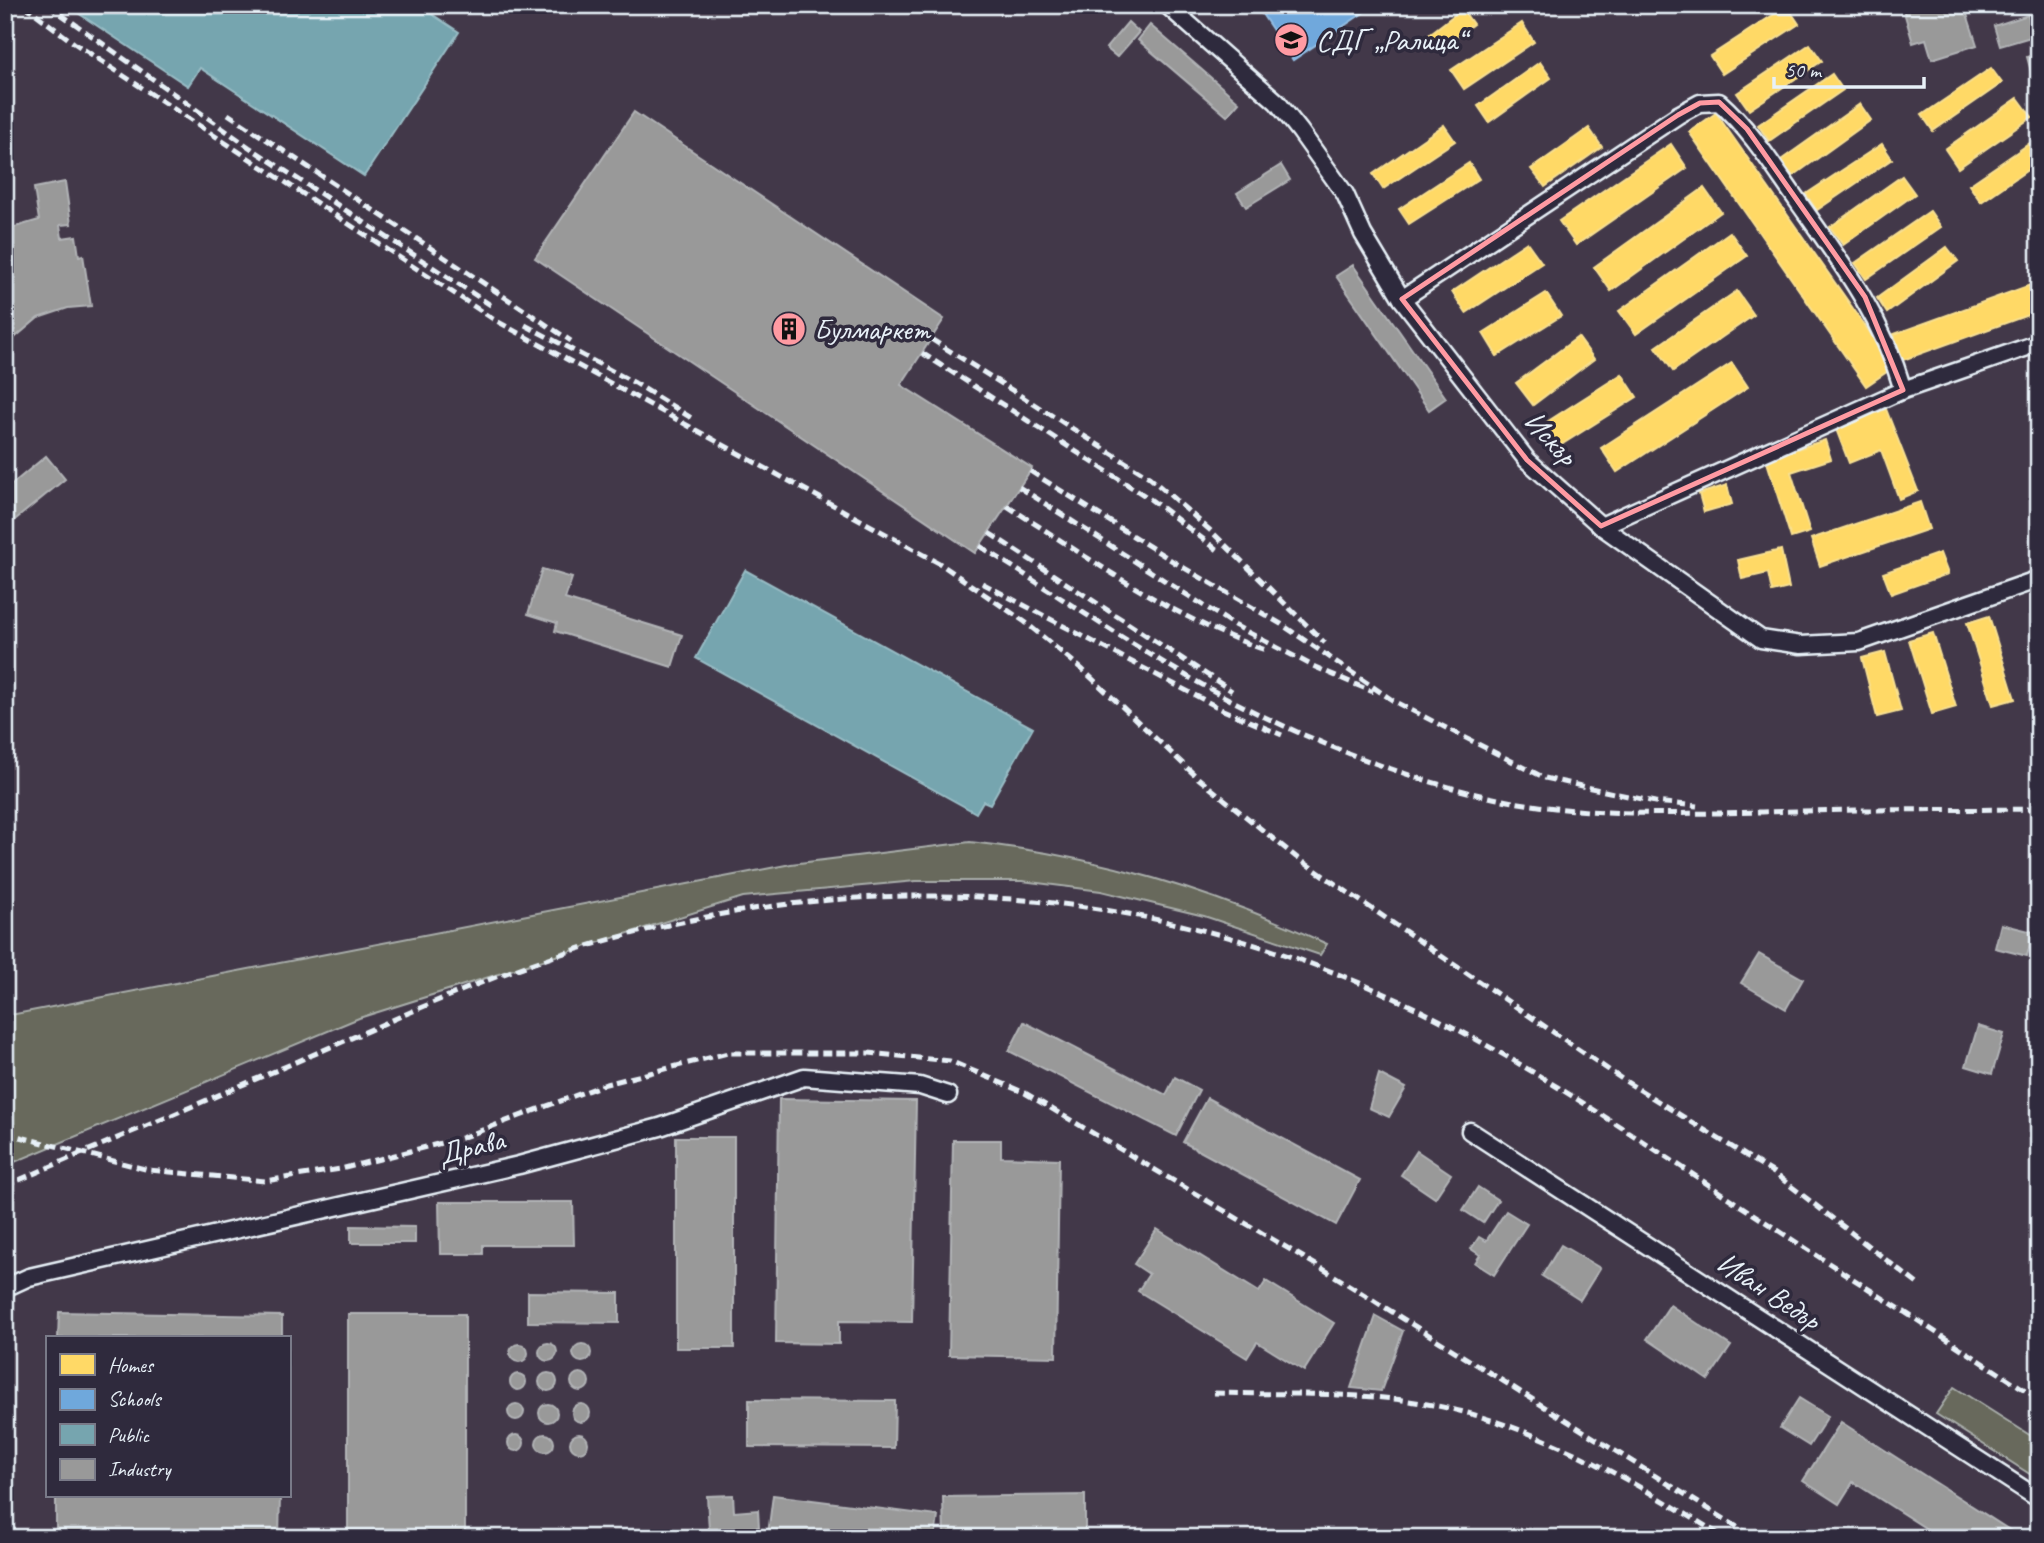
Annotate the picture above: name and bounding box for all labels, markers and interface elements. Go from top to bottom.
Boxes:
school or university icon: СДГ „Ралица“ [1272,21,1310,59]
place label: СДГ „Ралица“ [1316,21,1471,59]
scale bar [1774,46,1925,90]
text: 50 m [1785,57,1823,83]
building icon: Булмаркет [770,310,808,348]
place label: Булмаркет [814,310,931,348]
street label: Искър [1516,402,1587,475]
street label: Драва [434,1120,510,1174]
street label: Иван Ведър [1710,1243,1829,1339]
legend [46,1336,290,1498]
text: Homes [108,1352,155,1378]
text: Schools [108,1386,162,1412]
text: Public [108,1422,150,1448]
text: Industry [108,1456,172,1482]

